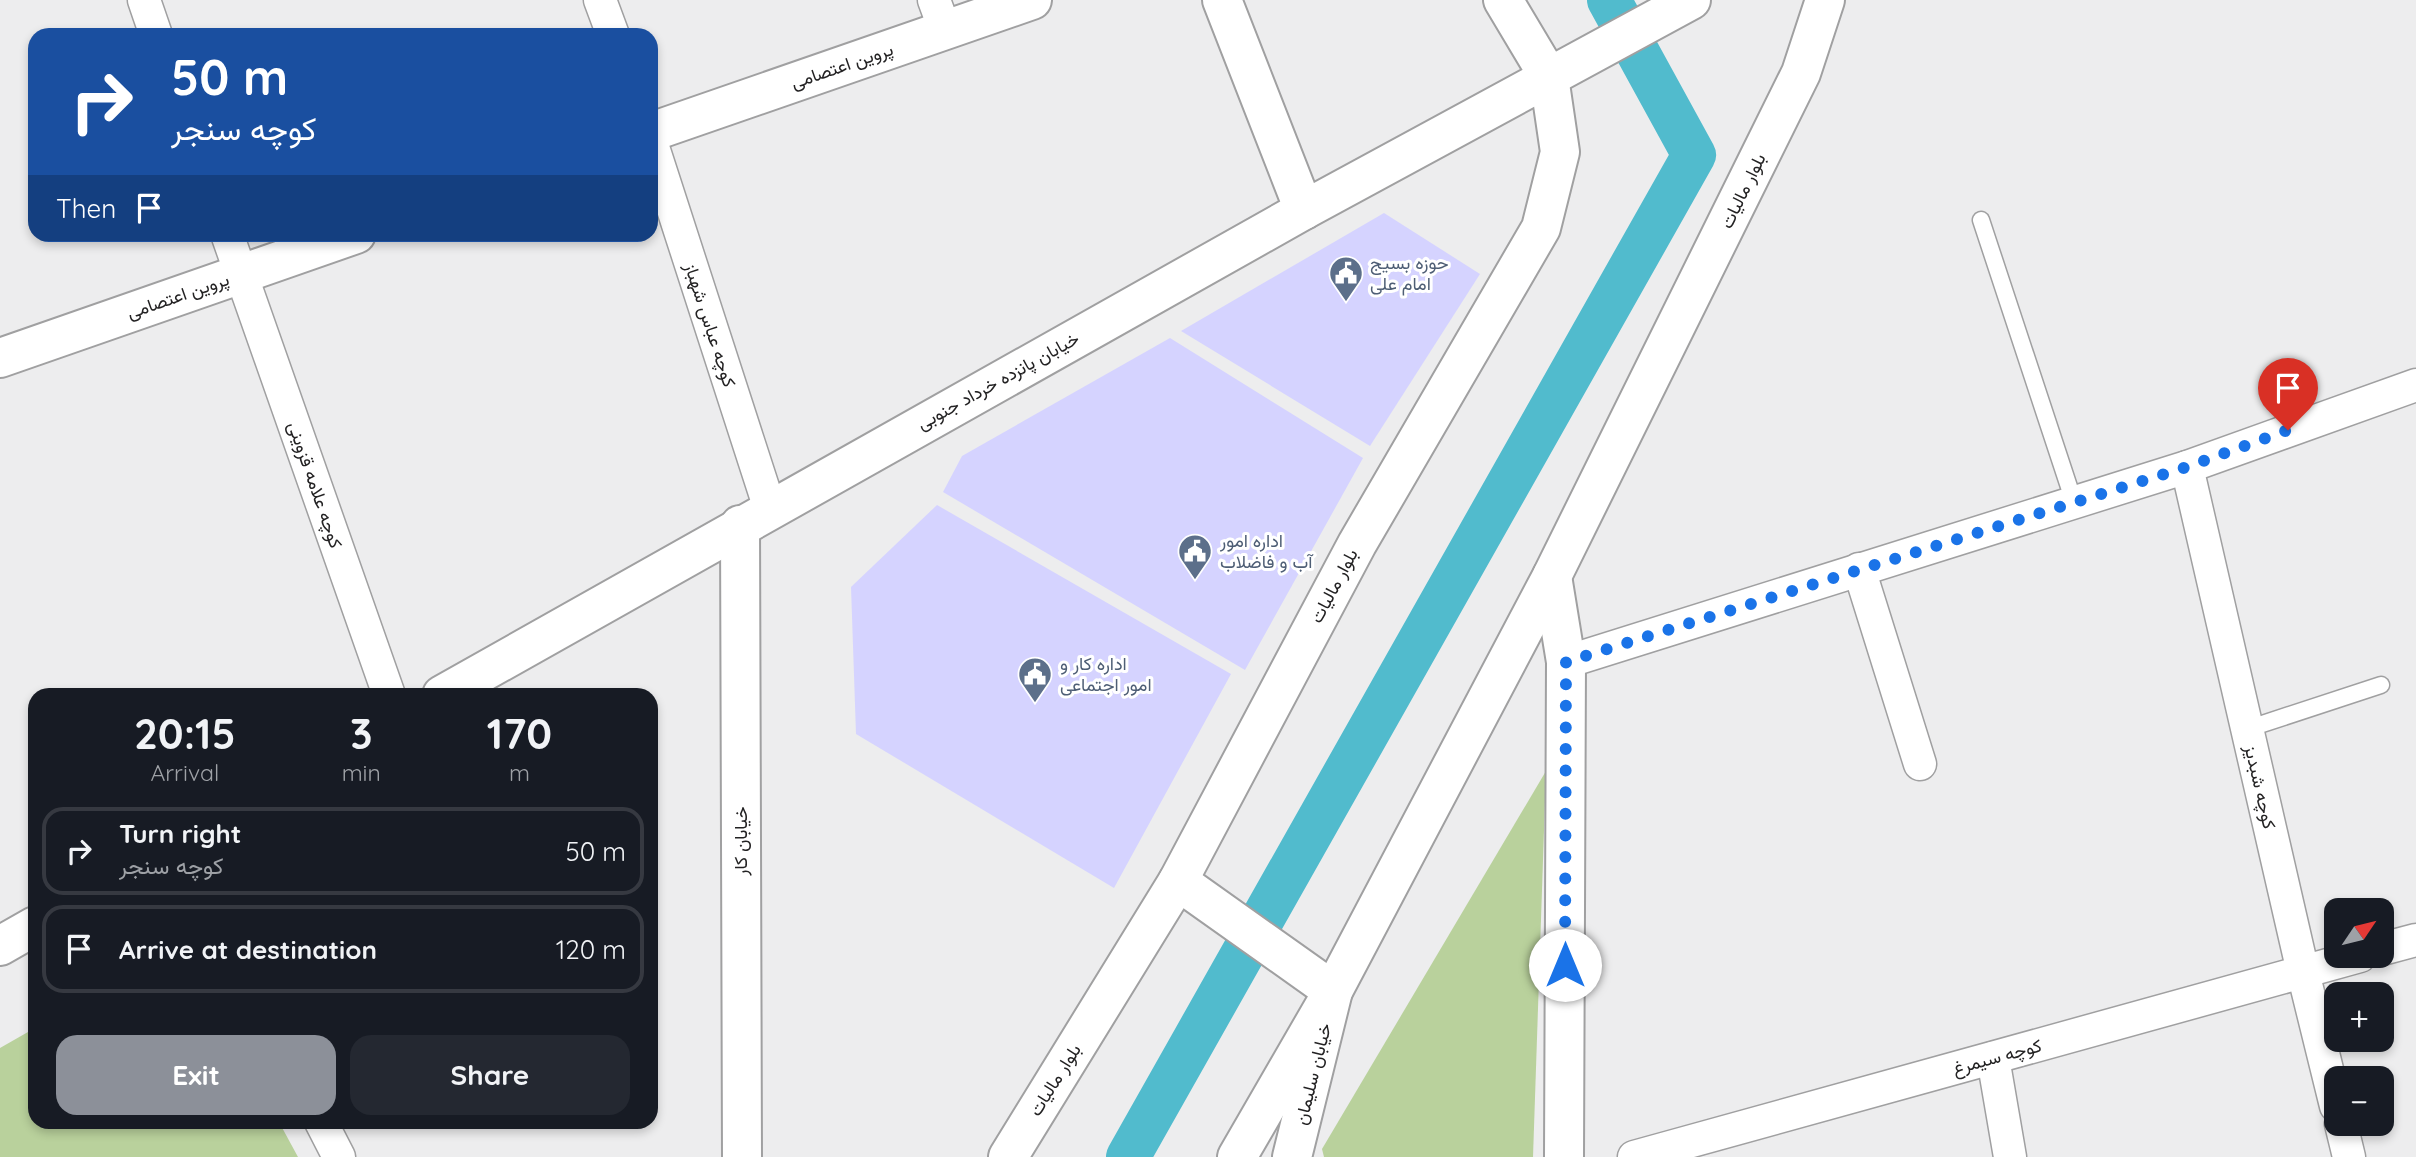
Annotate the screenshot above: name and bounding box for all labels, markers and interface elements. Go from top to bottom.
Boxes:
street label: پروین اعتصامی [788,37,896,95]
text: 50 m [171,46,288,107]
icon: right [56,56,147,147]
text: کوچه سنجر [171,108,316,148]
street label: بلوار مالیات [1715,149,1771,232]
icon: arrive [130,189,168,227]
text: Then [56,192,116,225]
place label: حوزه بسیج امام علی [1370,251,1449,296]
public building icon: حوزه بسیج امام علی [1327,254,1365,303]
street label: کوچه عباس شهباز [678,259,741,390]
street label: پروین اعتصامی [124,267,232,325]
street label: خیابان پانزده خرداد جنوبی [913,326,1083,436]
pin [2258,358,2318,430]
icon: arrive [2269,369,2307,407]
street label: کوچه علامه قزوینی [282,418,348,552]
place label: اداره امور آب و فاضلاب [1219,529,1314,573]
public building icon: اداره امور آب و فاضلاب [1176,532,1214,581]
street label: بلوار مالیات [1304,545,1363,627]
place label: اداره کار و امور اجتماعی [1060,652,1152,696]
public building icon: اداره کار و امور اجتماعی [1016,655,1054,704]
text: 20:15 [134,707,236,760]
text: 3 [350,707,373,760]
text: 170 [487,707,552,760]
street label: کوچه شبدیز [2238,742,2281,831]
text: Arrival [150,758,219,787]
text: min [342,758,381,787]
text: m [509,758,530,787]
street label: خیابان کار [729,806,752,877]
text: Turn right [119,817,241,850]
icon: right [60,832,98,870]
text: 50 m [566,835,626,868]
text: کوچه سنجر [119,851,224,880]
north arrow [2324,898,2394,968]
map controls [2324,898,2394,1136]
position arrow [1528,928,1602,1002]
icon: arrive [60,930,98,968]
text: Arrive at destination [119,933,377,966]
text: 120 m [556,933,626,966]
button: + [2324,982,2394,1052]
street label: خیابان سلیمان [1289,1021,1336,1127]
street label: کوچه سیمرغ [1950,1034,2044,1080]
button: Exit [56,1035,336,1115]
button: Share [350,1035,630,1115]
street label: بلوار مالیات [1023,1039,1086,1120]
button: − [2324,1066,2394,1136]

